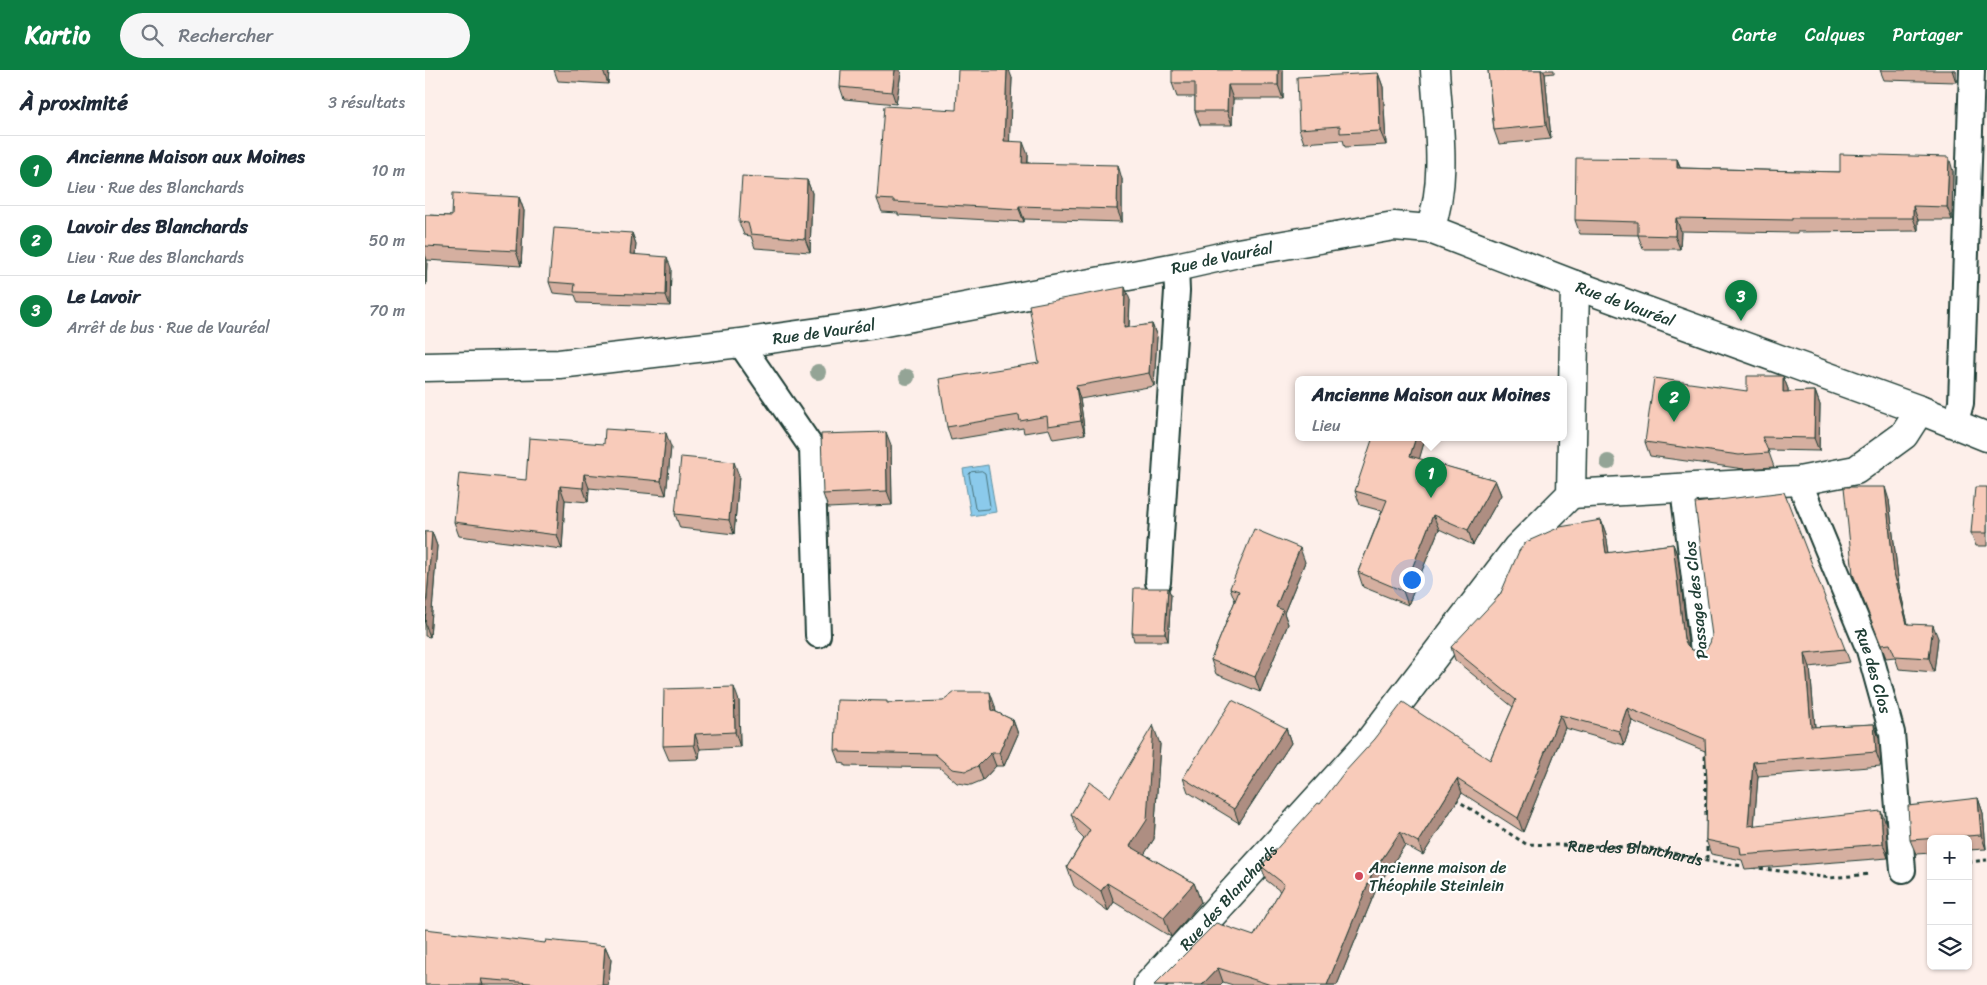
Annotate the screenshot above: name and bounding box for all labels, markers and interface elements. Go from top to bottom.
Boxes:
search box [120,13,470,58]
text: Kartio [25,14,90,56]
text: Rechercher [178,19,273,52]
text: Carte [1732,19,1777,51]
text: Calques [1805,19,1865,51]
text: Partager [1893,19,1962,51]
icon: search [138,21,166,49]
text: À proximité [20,84,128,122]
text: 3 résultats [328,88,405,117]
text: Ancienne Maison aux Moines [67,140,305,173]
text: 1 [33,156,39,185]
text: 10 m [372,156,405,185]
text: Lieu · Rue des Blanchards [67,173,244,202]
text: Lavoir des Blanchards [67,210,248,243]
text: 2 [31,226,41,255]
text: 50 m [369,226,405,255]
street label: Rue de Vauréal [1168,233,1276,282]
text: Lieu · Rue des Blanchards [67,243,244,272]
street label: Rue de Vauréal [1572,272,1679,335]
text: Le Lavoir [67,280,140,313]
pin: 3 [1725,280,1757,321]
text: 3 [32,296,40,325]
text: 70 m [369,296,405,325]
street label: Rue de Vauréal [771,310,878,353]
text: Arrêt de bus · Rue de Vauréal [67,313,270,342]
popup [1295,376,1567,441]
text: Ancienne Maison aux Moines [1312,378,1550,411]
pin: 2 [1658,381,1690,422]
text: Lieu [1312,411,1341,440]
pin: 1 [1415,457,1447,498]
street label: Passage des Clos [1675,539,1717,661]
your location [1399,567,1425,593]
street label: Rue des Clos [1847,623,1901,717]
street label: Rue des Blanchards [1568,831,1706,874]
map controls [1927,835,1972,970]
button: + [1927,835,1972,880]
street label: Rue des Blanchards [1172,837,1285,957]
place label: Ancienne maison de Théophile Steinlein [1368,853,1507,900]
marker: Ancienne maison de Théophile Steinlein [1353,870,1365,882]
button: − [1927,880,1972,925]
button: layers [1927,925,1972,970]

